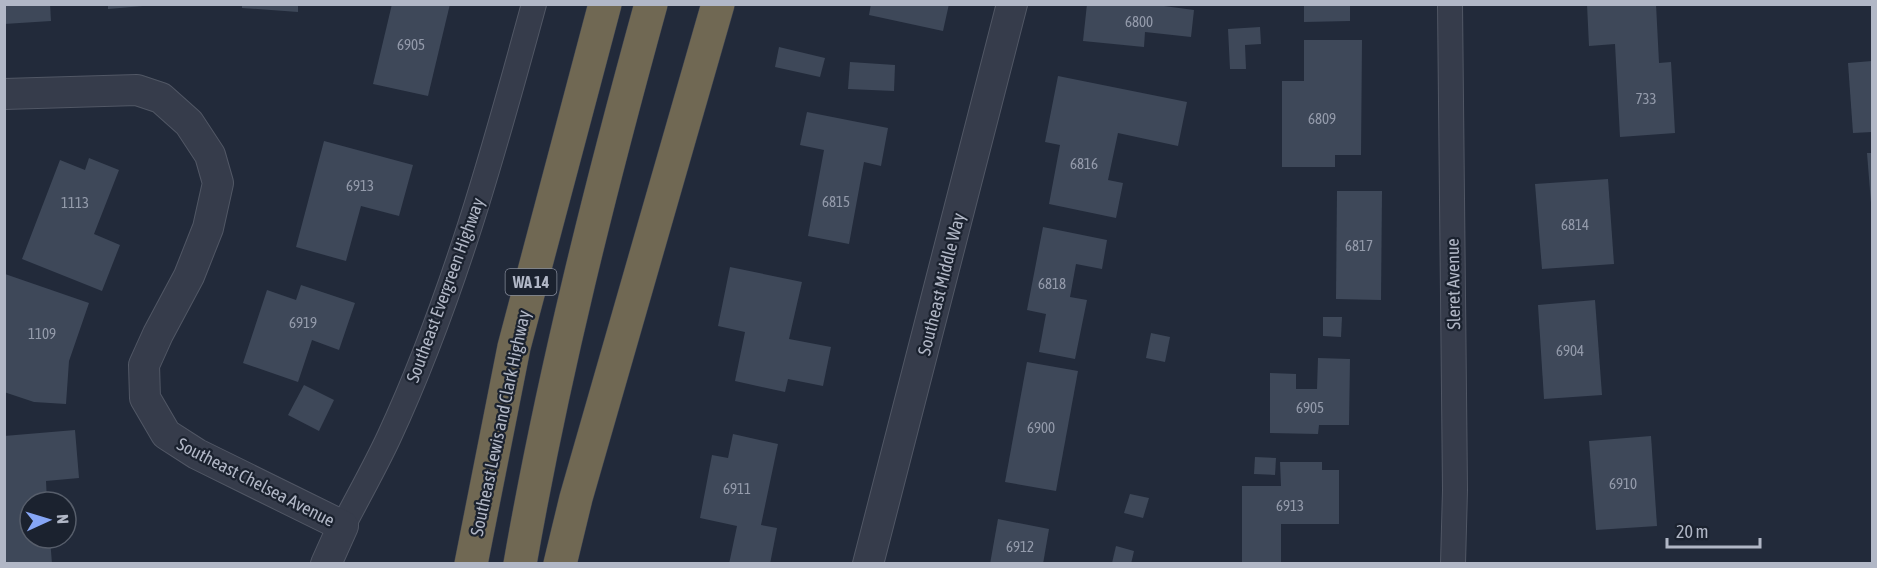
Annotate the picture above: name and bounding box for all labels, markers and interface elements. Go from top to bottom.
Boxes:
house number: 6800 [1125,13,1153,30]
house number: 6905 [397,36,425,53]
house number: 733 [1635,90,1657,107]
house number: 6809 [1308,110,1336,127]
house number: 6816 [1070,155,1098,172]
house number: 6913 [346,177,374,194]
house number: 6815 [822,193,850,210]
house number: 1113 [61,194,89,211]
street label: Southeast Evergreen Highway [402,195,488,385]
street label: Southeast Middle Way [913,211,969,357]
house number: 6814 [1561,216,1589,233]
house number: 6817 [1345,237,1373,254]
street label: Sleret Avenue [1442,238,1464,330]
road number: WA 14 [506,269,556,295]
house number: 6818 [1038,275,1066,292]
street label: Southeast Lewis and Clark Highway [466,308,534,538]
house number: 6919 [289,314,317,331]
house number: 1109 [28,325,56,342]
house number: 6904 [1556,342,1584,359]
house number: 6905 [1296,399,1324,416]
house number: 6900 [1027,419,1055,436]
street label: Southeast Chelsea Avenue [174,433,338,531]
house number: 6910 [1609,475,1637,492]
house number: 6911 [723,480,751,497]
north arrow [18,490,78,550]
house number: 6913 [1276,497,1304,514]
scale bar [1667,511,1760,549]
text: N [54,514,72,524]
text: 20 m [1676,521,1708,542]
house number: 6912 [1006,538,1034,555]

